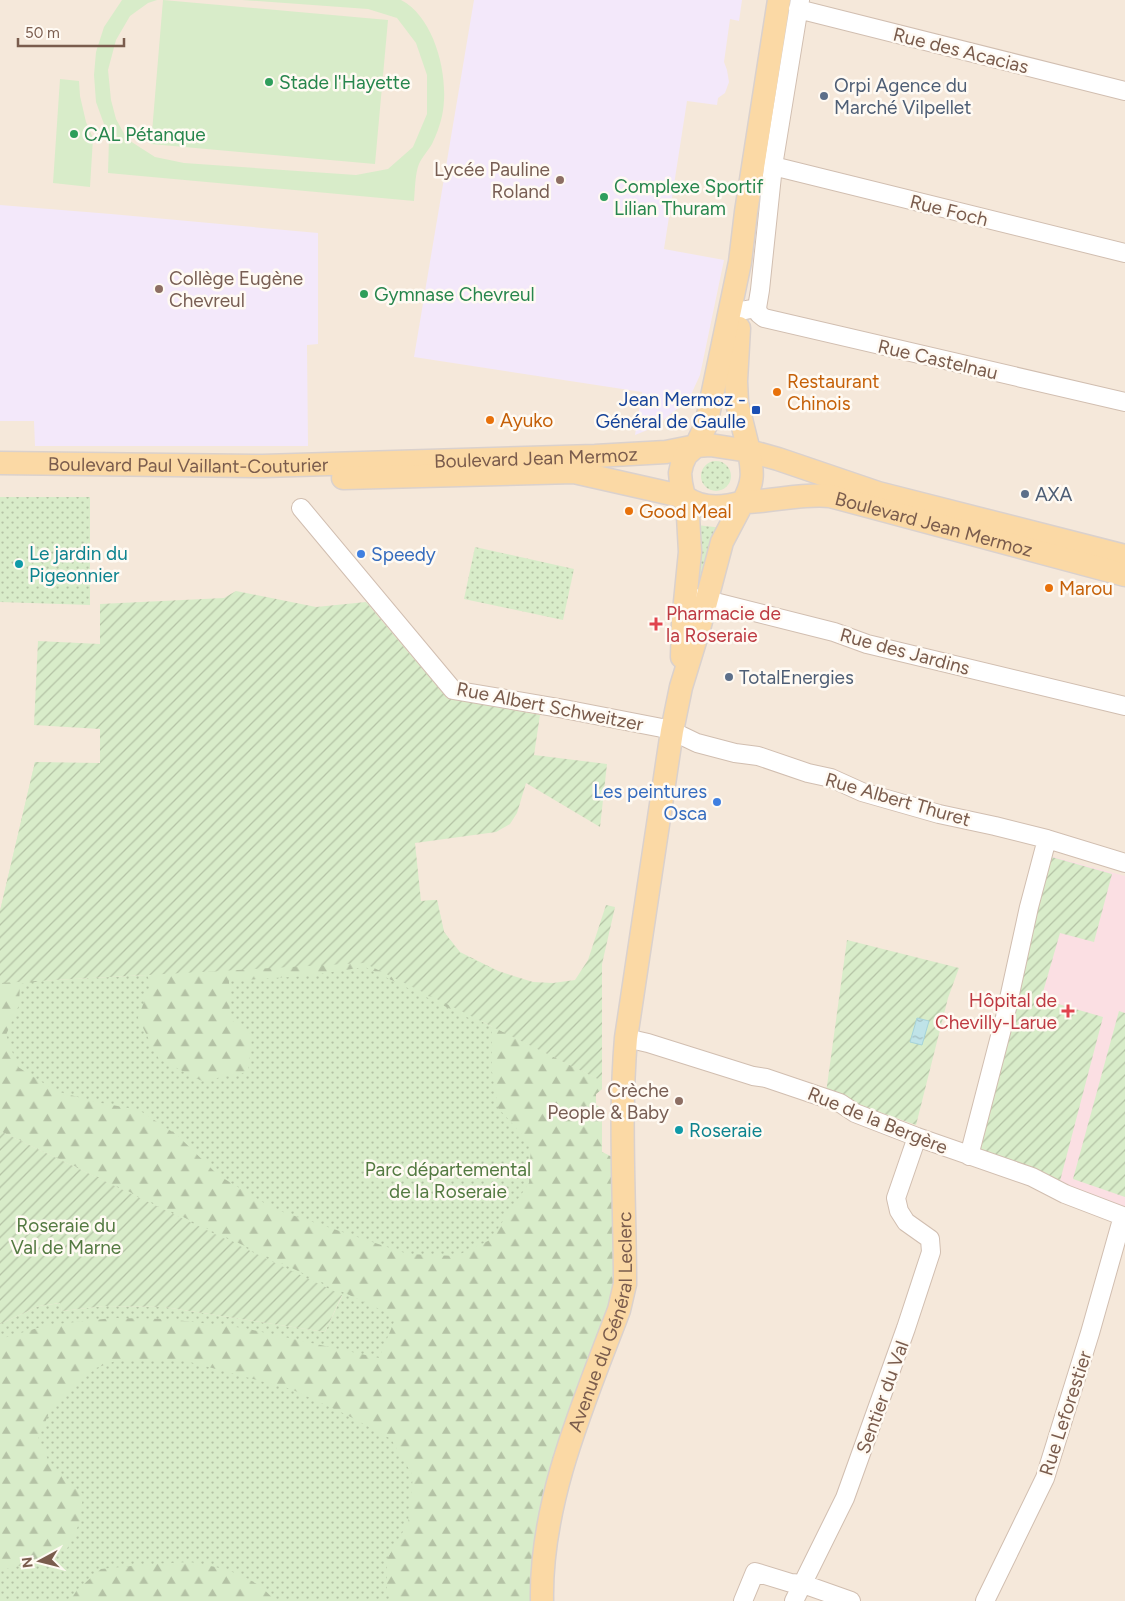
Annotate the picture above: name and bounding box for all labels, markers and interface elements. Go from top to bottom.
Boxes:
scale bar [18,15,124,47]
street label: Rue des Acacias [891,23,1031,78]
text: 50 m [25,24,60,42]
place label: Stade l'Hayette [279,71,410,94]
place label: Orpi Agence du Marché Vilpellet [834,74,971,119]
marker: Stade l'Hayette [263,76,275,88]
marker: Orpi Agence du Marché Vilpellet [818,90,830,102]
place label: CAL Pétanque [84,123,206,146]
marker: CAL Pétanque [68,128,80,140]
place label: Lycée Pauline Roland [434,158,550,203]
marker: Lycée Pauline Roland [554,174,566,186]
place label: Complexe Sportif Lilian Thuram [614,175,764,220]
street label: Rue Foch [907,190,990,231]
marker: Complexe Sportif Lilian Thuram [598,191,610,203]
place label: Collège Eugène Chevreul [169,267,303,312]
marker: Collège Eugène Chevreul [153,283,165,295]
place label: Gymnase Chevreul [374,283,535,306]
marker: Gymnase Chevreul [358,288,370,300]
street label: Rue Castelnau [876,335,1000,384]
place label: Restaurant Chinois [787,370,879,415]
marker: Restaurant Chinois [771,386,783,398]
place label: Jean Mermoz - Général de Gaulle [596,388,746,433]
marker: Jean Mermoz - Général de Gaulle [750,404,762,416]
place label: Ayuko [500,409,553,432]
marker: Ayuko [484,414,496,426]
street label: Boulevard Jean Mermoz [434,443,638,473]
street label: Boulevard Paul Vaillant-Couturier [48,453,329,478]
place label: AXA [1035,483,1073,506]
street label: Boulevard Jean Mermoz [832,487,1035,562]
marker: AXA [1019,488,1031,500]
place label: Good Meal [639,500,732,523]
marker: Good Meal [623,505,635,517]
place label: Le jardin du Pigeonnier [29,542,128,587]
place label: Speedy [371,543,436,566]
marker: Speedy [355,548,367,560]
marker: Le jardin du Pigeonnier [13,558,25,570]
place label: Marou [1059,577,1113,600]
marker: Marou [1043,582,1055,594]
place label: Pharmacie de la Roseraie [666,602,781,647]
marker: Pharmacie de la Roseraie [650,618,662,630]
street label: Rue des Jardins [837,623,972,680]
place label: TotalEnergies [739,666,854,689]
marker: TotalEnergies [723,671,735,683]
street label: Rue Albert Schweitzer [455,677,646,736]
street label: Rue Albert Thuret [823,768,973,831]
place label: Les peintures Osca [593,780,707,825]
marker: Les peintures Osca [711,796,723,808]
place label: Hôpital de Chevilly-Larue [935,989,1057,1034]
marker: Hôpital de Chevilly-Larue [1061,1004,1075,1018]
place label: Crèche People & Baby [547,1079,669,1124]
street label: Rue de la Bergère [804,1082,951,1159]
marker: Crèche People & Baby [673,1095,685,1107]
place label: Roseraie [689,1119,762,1142]
marker: Roseraie [673,1124,685,1136]
park label: Parc départemental de la Roseraie [365,1158,531,1203]
street label: Avenue du Général Leclerc [563,1211,637,1435]
park label: Roseraie du Val de Marne [11,1214,121,1259]
street label: Sentier du Val [851,1338,914,1457]
street label: Rue Leforestier [1034,1347,1097,1478]
north arrow [15,1536,65,1586]
text: N [18,1556,37,1569]

